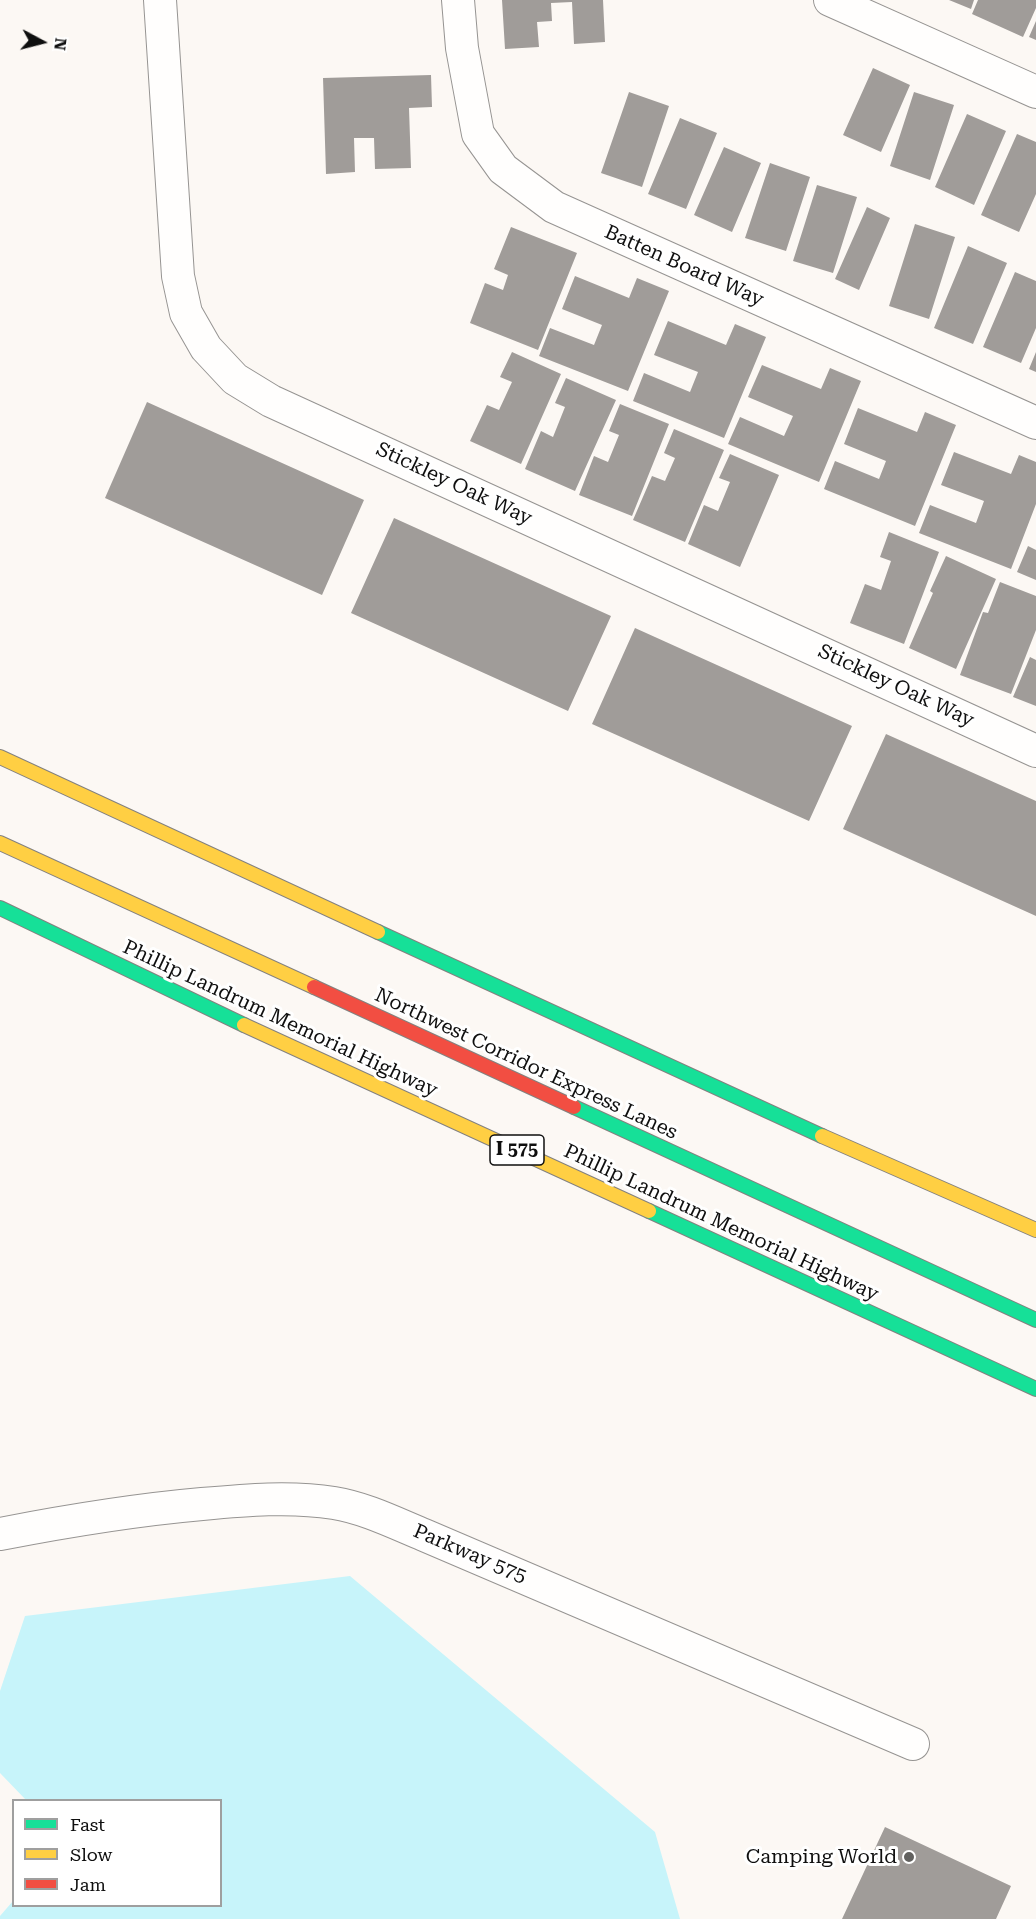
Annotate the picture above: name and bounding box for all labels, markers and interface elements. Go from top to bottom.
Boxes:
north arrow [12,12,72,72]
text: N [50,37,71,52]
street label: Batten Board Way [601,220,767,312]
street label: Stickley Oak Way [372,437,536,531]
street label: Stickley Oak Way [814,639,978,733]
street label: Phillip Landrum Memorial Highway [119,935,441,1103]
street label: Northwest Corridor Express Lanes [371,983,681,1145]
road number: I 575 [490,1135,544,1165]
street label: Phillip Landrum Memorial Highway [560,1139,882,1307]
street label: Parkway 575 [410,1519,530,1589]
legend [12,1799,222,1907]
text: Fast [70,1814,105,1835]
text: Slow [70,1844,112,1865]
place label: Camping World [746,1845,897,1869]
marker: Camping World [902,1850,916,1864]
text: Jam [70,1874,106,1895]

